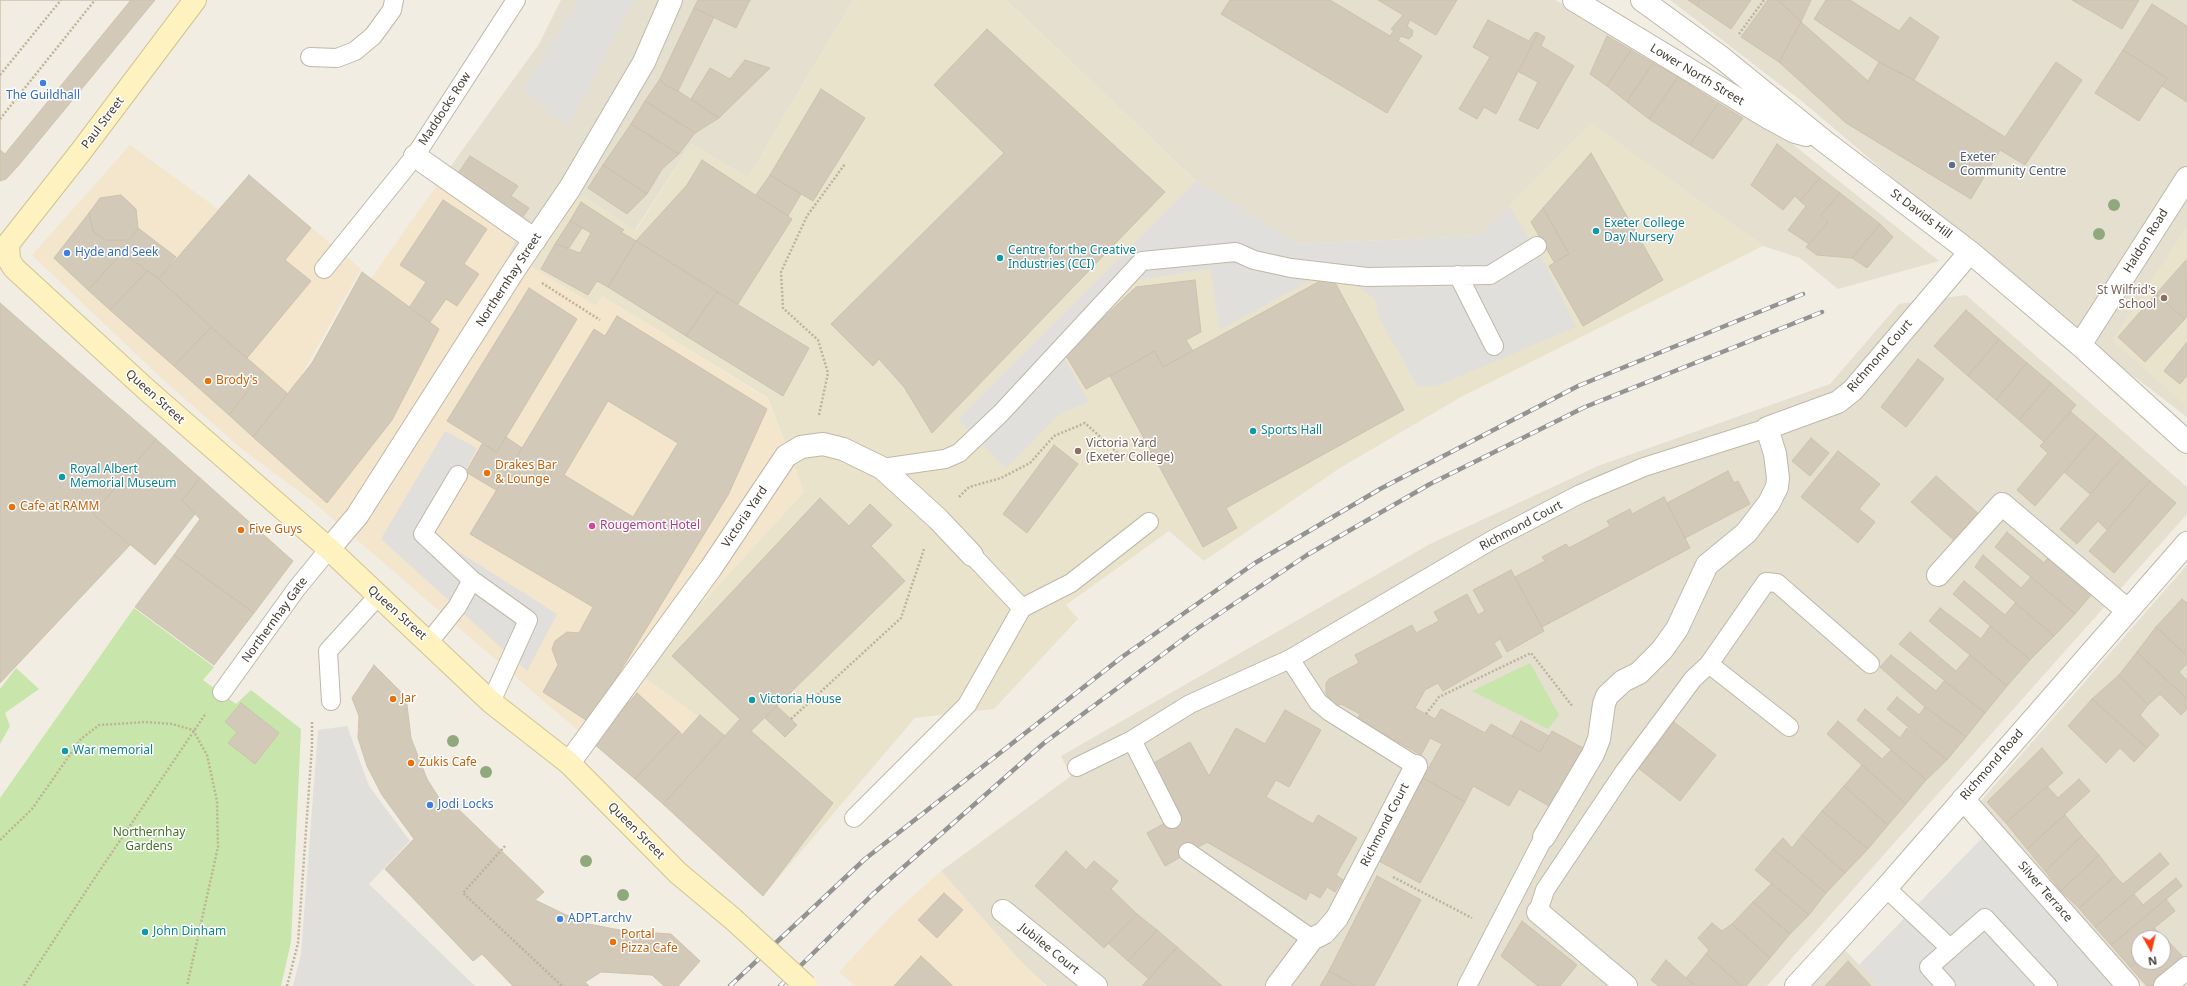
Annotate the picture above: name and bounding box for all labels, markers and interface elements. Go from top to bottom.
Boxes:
street label: Lower North Street [1647,41,1747,109]
street label: Maddocks Row [416,70,474,148]
marker: The Guildhall [38,78,48,88]
place label: The Guildhall [6,89,80,103]
street label: Paul Street [79,94,127,152]
place label: Exeter Community Centre [1960,151,2066,179]
marker: Exeter Community Centre [1947,160,1957,170]
street label: St Davids Hill [1887,186,1955,242]
street label: Haldon Road [2121,206,2171,276]
place label: Exeter College Day Nursery [1604,217,1685,245]
marker: Exeter College Day Nursery [1591,226,1601,236]
street label: Northernhay Street [473,230,545,330]
place label: Centre for the Creative Industries (CCI) [1008,244,1136,272]
place label: Hyde and Seek [75,246,158,260]
marker: Hyde and Seek [62,248,72,258]
marker: Centre for the Creative Industries (CCI) [995,253,1005,263]
place label: St Wilfrid's School [2097,284,2156,312]
marker: St Wilfrid's School [2159,293,2169,303]
street label: Richmond Court [1844,317,1916,395]
street label: Queen Street [123,367,187,427]
place label: Brody's [216,374,258,388]
marker: Brody's [203,376,213,386]
place label: Sports Hall [1261,424,1322,438]
marker: Sports Hall [1248,426,1258,436]
place label: Victoria Yard (Exeter College) [1086,437,1174,465]
marker: Victoria Yard (Exeter College) [1073,446,1083,456]
place label: Drakes Bar & Lounge [495,459,557,487]
place label: Royal Albert Memorial Museum [70,463,177,491]
marker: Drakes Bar & Lounge [482,468,492,478]
marker: Royal Albert Memorial Museum [57,472,67,482]
street label: Victoria Yard [719,484,771,550]
street label: Richmond Court [1477,498,1565,554]
place label: Cafe at RAMM [20,500,99,514]
marker: Cafe at RAMM [7,502,17,512]
place label: Rougemont Hotel [600,519,700,533]
marker: Rougemont Hotel [587,521,597,531]
place label: Five Guys [249,523,302,537]
marker: Five Guys [236,525,246,535]
street label: Northernhay Gate [239,574,311,666]
street label: Queen Street [365,583,429,643]
place label: Jar [401,692,416,706]
place label: Victoria House [760,693,842,707]
marker: Jar [388,694,398,704]
marker: Victoria House [747,695,757,705]
street label: Richmond Road [1957,727,2027,803]
place label: War memorial [73,744,153,758]
marker: War memorial [60,746,70,756]
place label: Zukis Cafe [419,756,477,770]
marker: Zukis Cafe [406,758,416,768]
street label: Richmond Court [1358,781,1412,869]
place label: Jodi Locks [438,798,494,812]
marker: Jodi Locks [425,800,435,810]
street label: Queen Street [605,800,667,862]
park label: Northernhay Gardens [113,826,185,854]
street label: Silver Terrace [2015,859,2075,925]
place label: ADPT.archv [568,912,632,926]
marker: ADPT.archv [555,914,565,924]
street label: Jubilee Court [1016,921,1082,977]
place label: John Dinham [153,925,226,939]
marker: John Dinham [140,927,150,937]
place label: Portal Pizza Cafe [621,928,678,956]
north arrow [2131,930,2171,970]
marker: Portal Pizza Cafe [608,937,618,947]
text: N [2147,953,2158,969]

